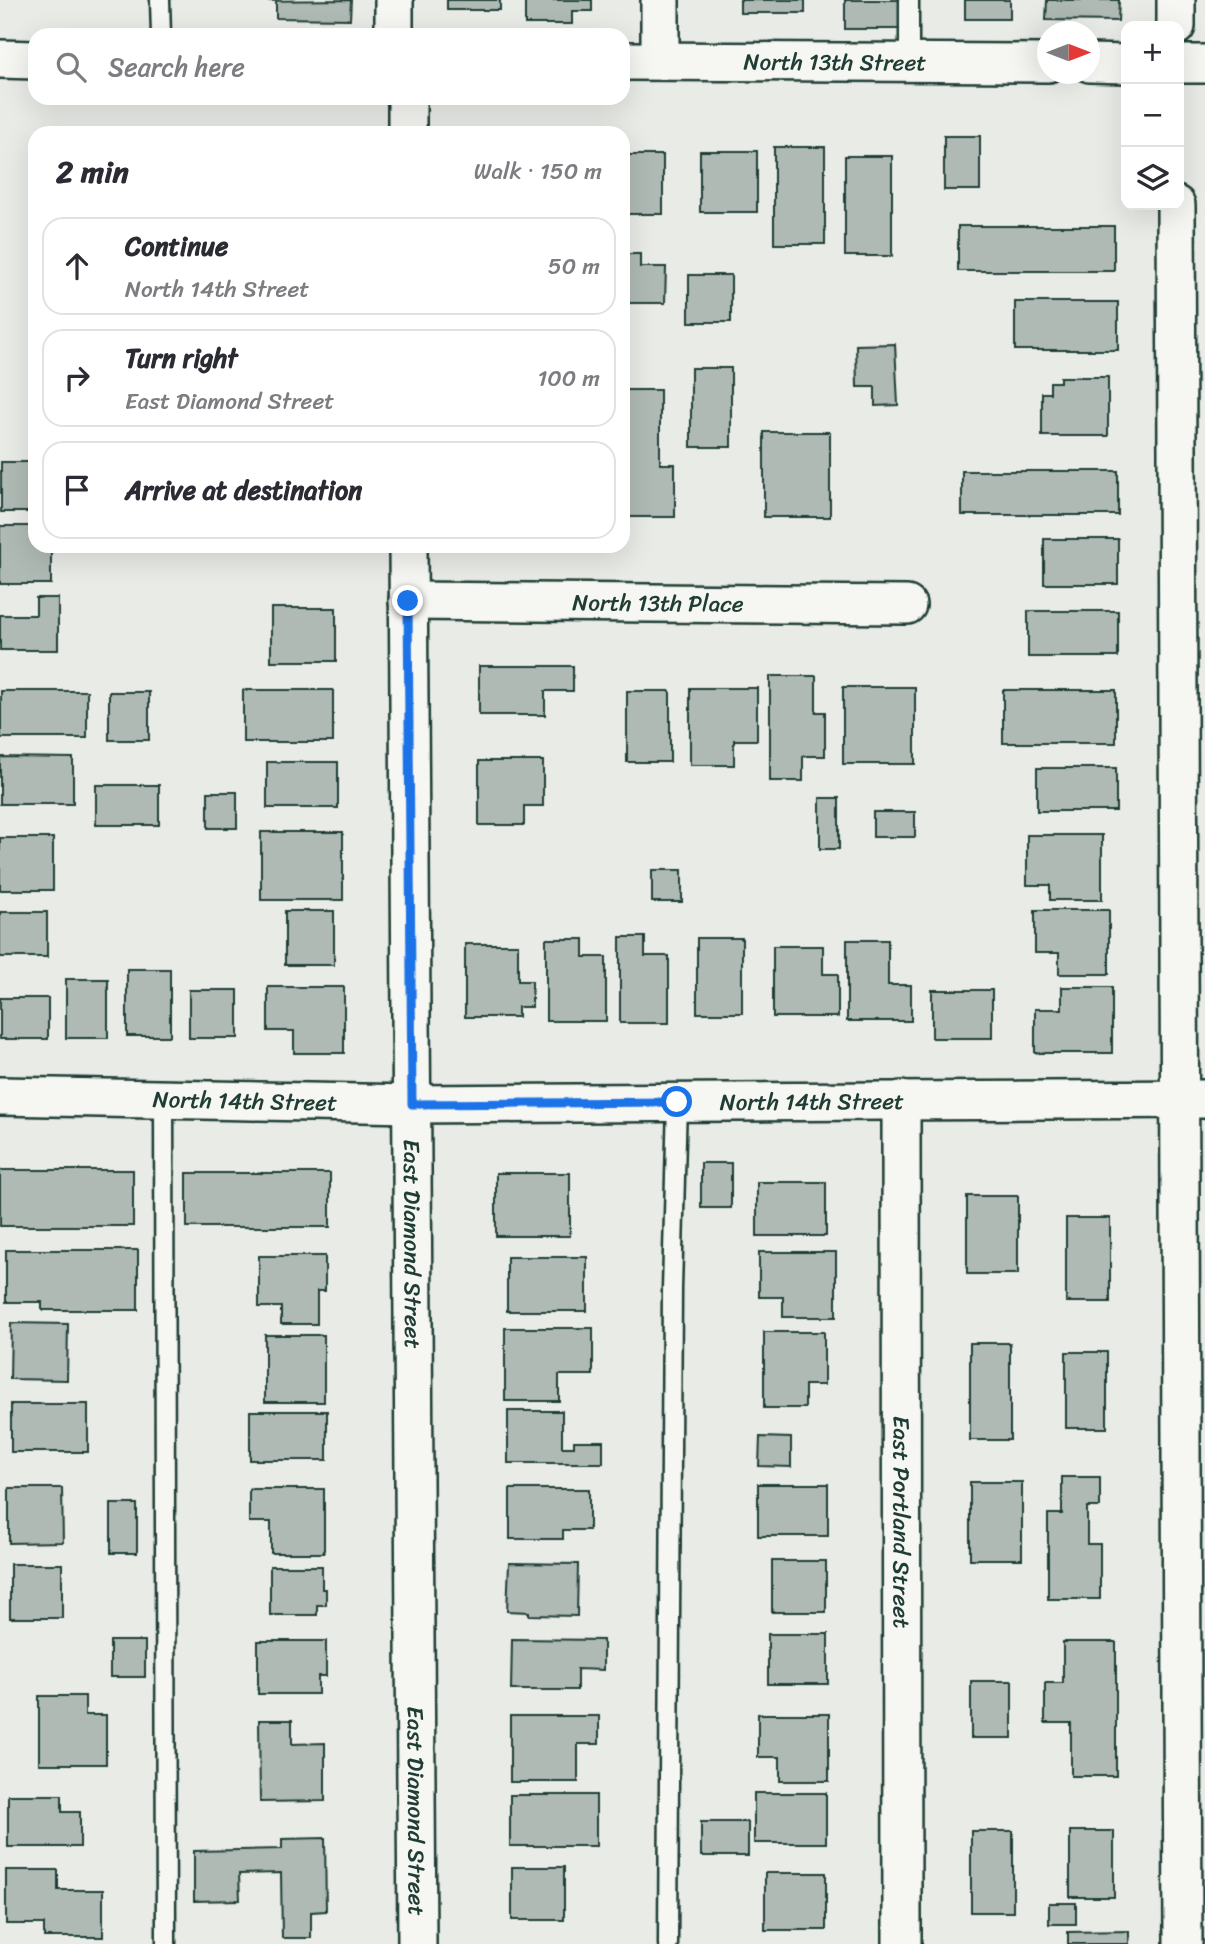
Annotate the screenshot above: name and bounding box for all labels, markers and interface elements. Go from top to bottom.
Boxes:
north arrow [1037,21,1100,84]
map controls [1121,21,1184,210]
button: + [1121,21,1184,84]
search box [28,28,630,105]
street label: North 13th Street [744,41,926,83]
text: Search here [108,44,245,90]
icon: search [52,48,90,86]
button: − [1121,84,1184,147]
text: 2 min [56,145,129,199]
button: layers [1121,147,1184,210]
text: Walk · 150 m [474,151,602,192]
text: Continue [125,223,228,269]
text: 50 m [548,246,600,287]
icon: ahead [58,247,96,285]
text: North 14th Street [125,269,309,310]
text: Turn right [125,335,238,381]
text: 100 m [537,358,600,399]
icon: right [58,359,96,397]
text: East Diamond Street [125,381,334,422]
text: Arrive at destination [125,467,362,513]
icon: arrive [58,471,96,509]
street label: North 13th Place [572,582,744,624]
route end [392,585,423,616]
street label: North 14th Street [152,1078,338,1123]
street label: North 14th Street [720,1080,904,1123]
route start [661,1086,692,1117]
street label: East Diamond Street [391,1139,434,1349]
street label: East Portland Street [881,1416,922,1628]
street label: East Diamond Street [395,1706,437,1916]

